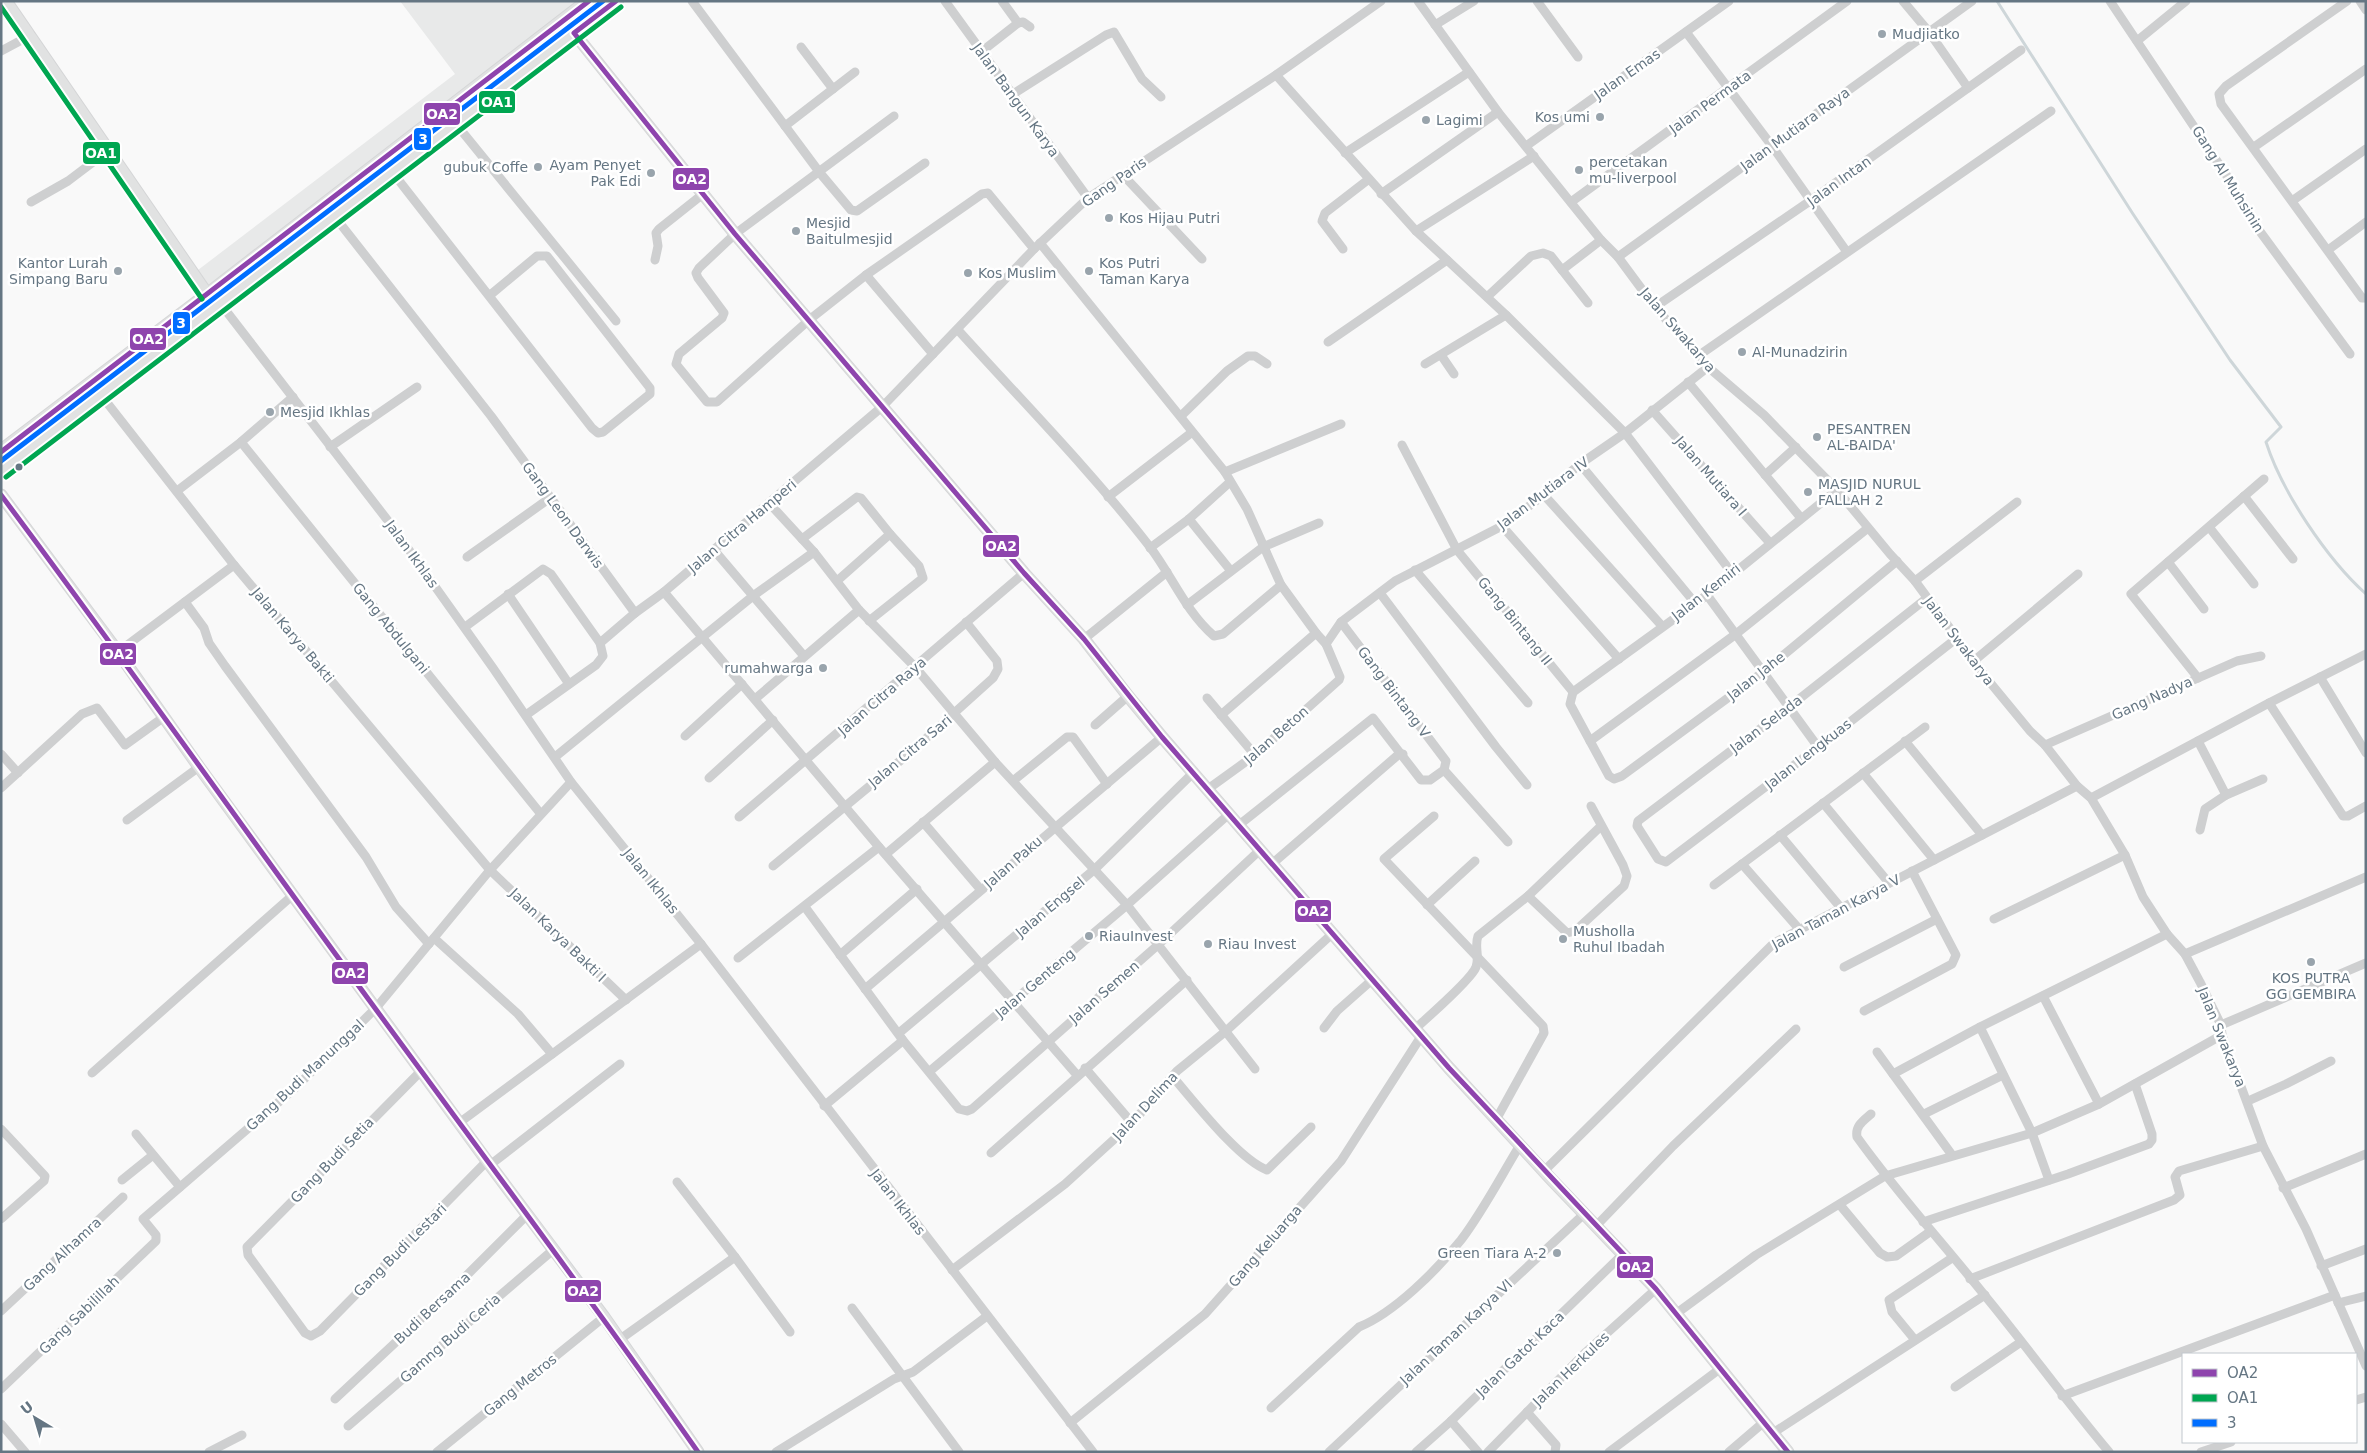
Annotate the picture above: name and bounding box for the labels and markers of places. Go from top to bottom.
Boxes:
place label: Mudjiatko [1892,26,1960,42]
marker: Mudjiatko [1876,28,1888,40]
place label: Kos umi [1535,109,1590,125]
marker: Kos umi [1594,111,1606,123]
place label: Lagimi [1436,112,1483,128]
marker: Lagimi [1420,114,1432,126]
place label: percetakan mu-liverpool [1589,154,1677,186]
place label: Ayam Penyet Pak Edi [550,157,642,189]
place label: gubuk Coffe [443,159,528,175]
marker: gubuk Coffe [532,161,544,173]
marker: percetakan mu-liverpool [1573,164,1585,176]
marker: Ayam Penyet Pak Edi [645,167,657,179]
place label: Kos Hijau Putri [1119,210,1220,226]
marker: Kos Hijau Putri [1103,212,1115,224]
place label: Mesjid Baitulmesjid [806,215,893,247]
marker: Mesjid Baitulmesjid [790,225,802,237]
place label: Kantor Lurah Simpang Baru [9,255,108,287]
place label: Kos Putri Taman Karya [1098,255,1190,287]
marker: Kantor Lurah Simpang Baru [112,265,124,277]
place label: Kos Muslim [978,265,1056,281]
marker: Kos Putri Taman Karya [1083,265,1095,277]
marker: Kos Muslim [962,267,974,279]
place label: Al-Munadzirin [1752,344,1848,360]
marker: Al-Munadzirin [1736,346,1748,358]
place label: Mesjid Ikhlas [280,404,370,420]
marker: Mesjid Ikhlas [264,406,276,418]
place label: PESANTREN AL-BAIDA' [1827,421,1911,453]
marker: PESANTREN AL-BAIDA' [1811,431,1823,443]
unlabelled marker [14,462,24,472]
place label: MASJID NURUL FALLAH 2 [1818,476,1921,508]
marker: MASJID NURUL FALLAH 2 [1802,486,1814,498]
place label: rumahwarga [724,660,813,676]
marker: rumahwarga [817,662,829,674]
place label: Musholla Ruhul Ibadah [1573,923,1665,955]
place label: RiauInvest [1099,928,1173,944]
marker: RiauInvest [1083,930,1095,942]
marker: Musholla Ruhul Ibadah [1557,933,1569,945]
place label: Riau Invest [1218,936,1297,952]
marker: Riau Invest [1202,938,1214,950]
marker: KOS PUTRA GG GEMBIRA [2305,956,2317,968]
place label: KOS PUTRA GG GEMBIRA [2266,970,2357,1002]
place label: Green Tiara A-2 [1438,1245,1547,1261]
marker: Green Tiara A-2 [1551,1247,1563,1259]

